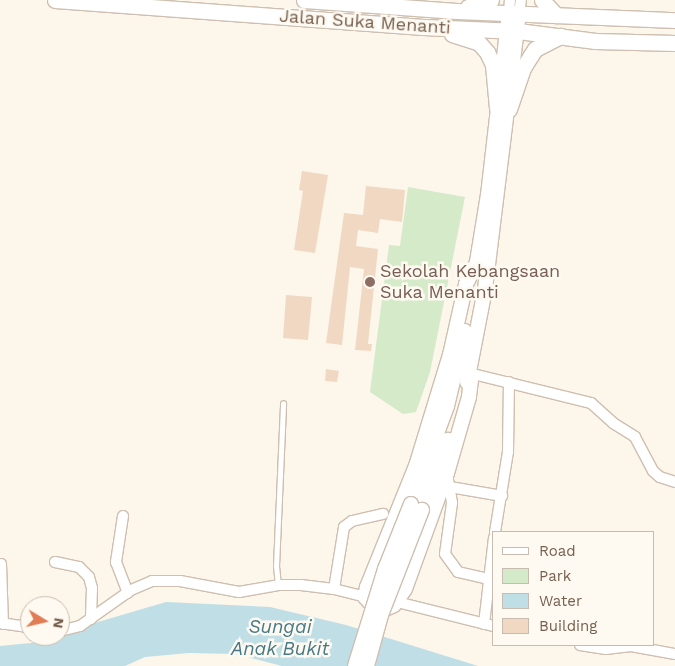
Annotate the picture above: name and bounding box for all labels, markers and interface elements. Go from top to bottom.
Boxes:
street label: Jalan Suka Menanti [278,5,452,39]
place label: Sekolah Kebangsaan Suka Menanti [380,261,560,304]
marker: Sekolah Kebangsaan Suka Menanti [364,276,376,288]
legend [492,531,655,646]
text: Road [539,542,576,560]
text: Park [539,567,571,585]
text: Water [539,592,582,610]
north arrow [20,596,70,646]
water label: Sungai Anak Bukit [231,616,329,660]
text: N [50,617,68,630]
text: Building [539,617,597,635]

